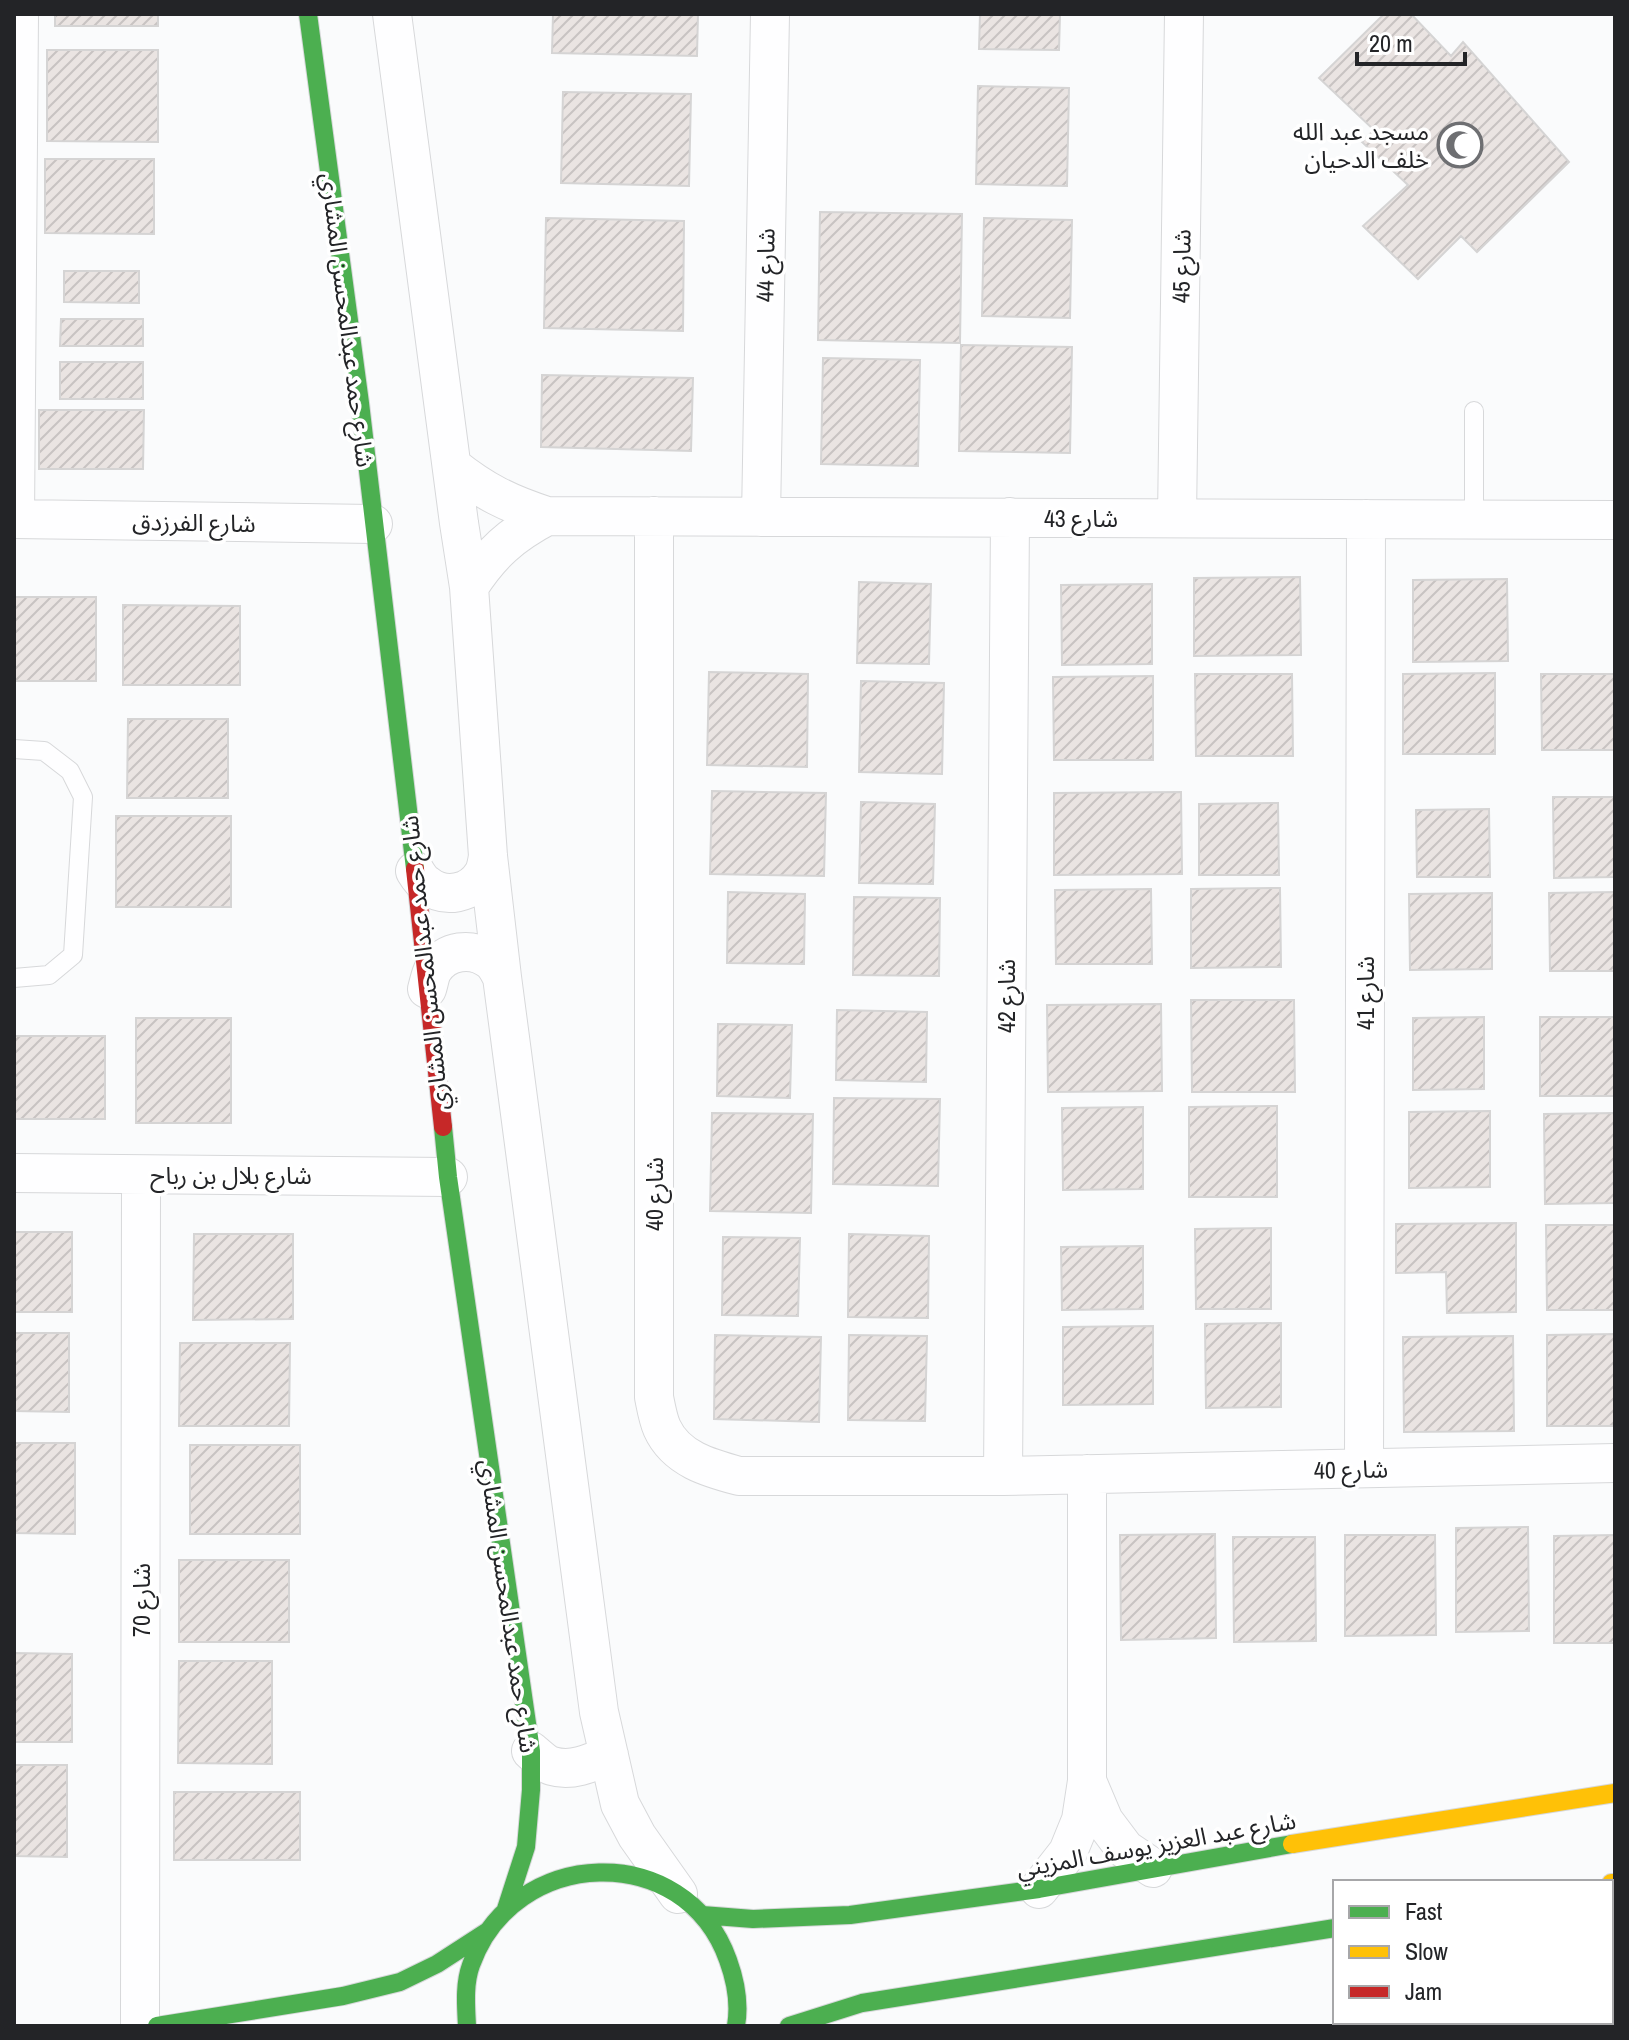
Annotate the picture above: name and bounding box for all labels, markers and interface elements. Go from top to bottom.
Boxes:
scale bar [1357,16,1465,66]
text: 20 m [1369,27,1413,59]
place label: مسجد عبد الله خلف الدحيان [1293,115,1429,175]
mosque icon: مسجد عبد الله خلف الدحيان [1436,121,1484,169]
street label: شارع حمد عبدالمحسن المشاري [311,171,382,469]
street label: شارع 44 [748,228,784,302]
street label: شارع 45 [1164,229,1200,303]
street label: شارع 43 [1044,502,1118,536]
street label: شارع الفرزدق [132,505,256,541]
street label: شارع حمد عبدالمحسن المشاري [393,814,459,1112]
street label: شارع 41 [1349,956,1383,1030]
street label: شارع 42 [990,959,1024,1033]
street label: شارع 40 [638,1157,672,1231]
street label: شارع بلال بن رباح [150,1159,312,1193]
street label: شارع 40 [1314,1452,1388,1488]
street label: شارع حمد عبدالمحسن المشاري [469,1457,545,1755]
street label: شارع 70 [125,1563,159,1637]
street label: شارع عبد العزيز يوسف المزيني [1014,1804,1299,1888]
legend [1333,1880,1613,2024]
text: Fast [1405,1895,1443,1927]
text: Slow [1405,1935,1448,1967]
text: Jam [1405,1975,1442,2007]

